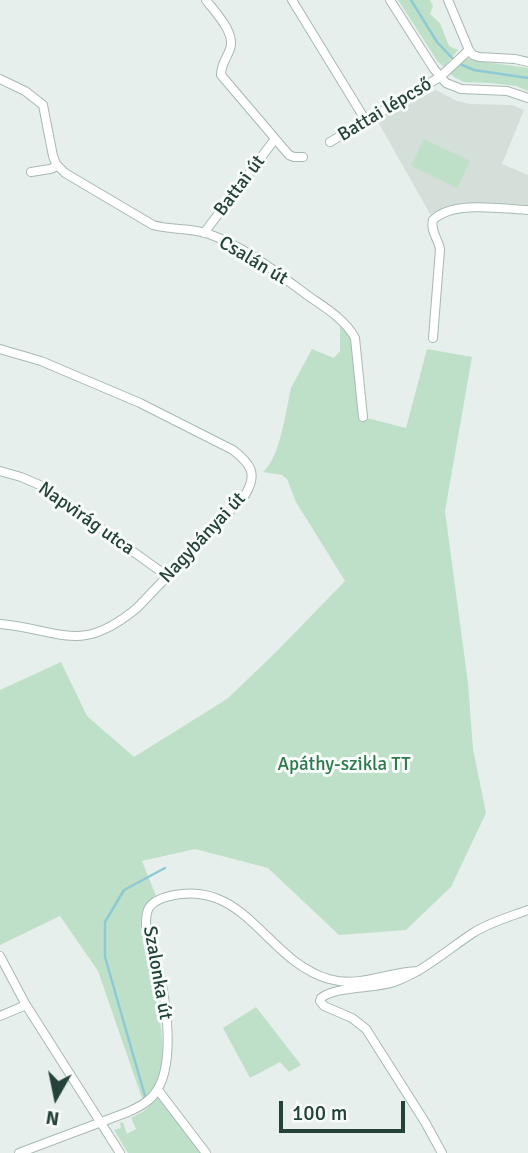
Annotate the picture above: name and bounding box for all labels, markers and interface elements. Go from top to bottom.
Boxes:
street label: Battai lépcső [334,73,436,147]
street label: Battai út [210,151,270,221]
street label: Csalán út [214,232,292,290]
street label: Napvirág utca [34,477,138,561]
street label: Nagybányai út [155,488,251,588]
park label: Apáthy-szikla TT [277,754,411,776]
street label: Szalonka út [138,924,176,1022]
north arrow [21,1062,91,1132]
scale bar [283,1086,409,1130]
text: 100 m [292,1100,347,1126]
text: N [44,1105,61,1131]

